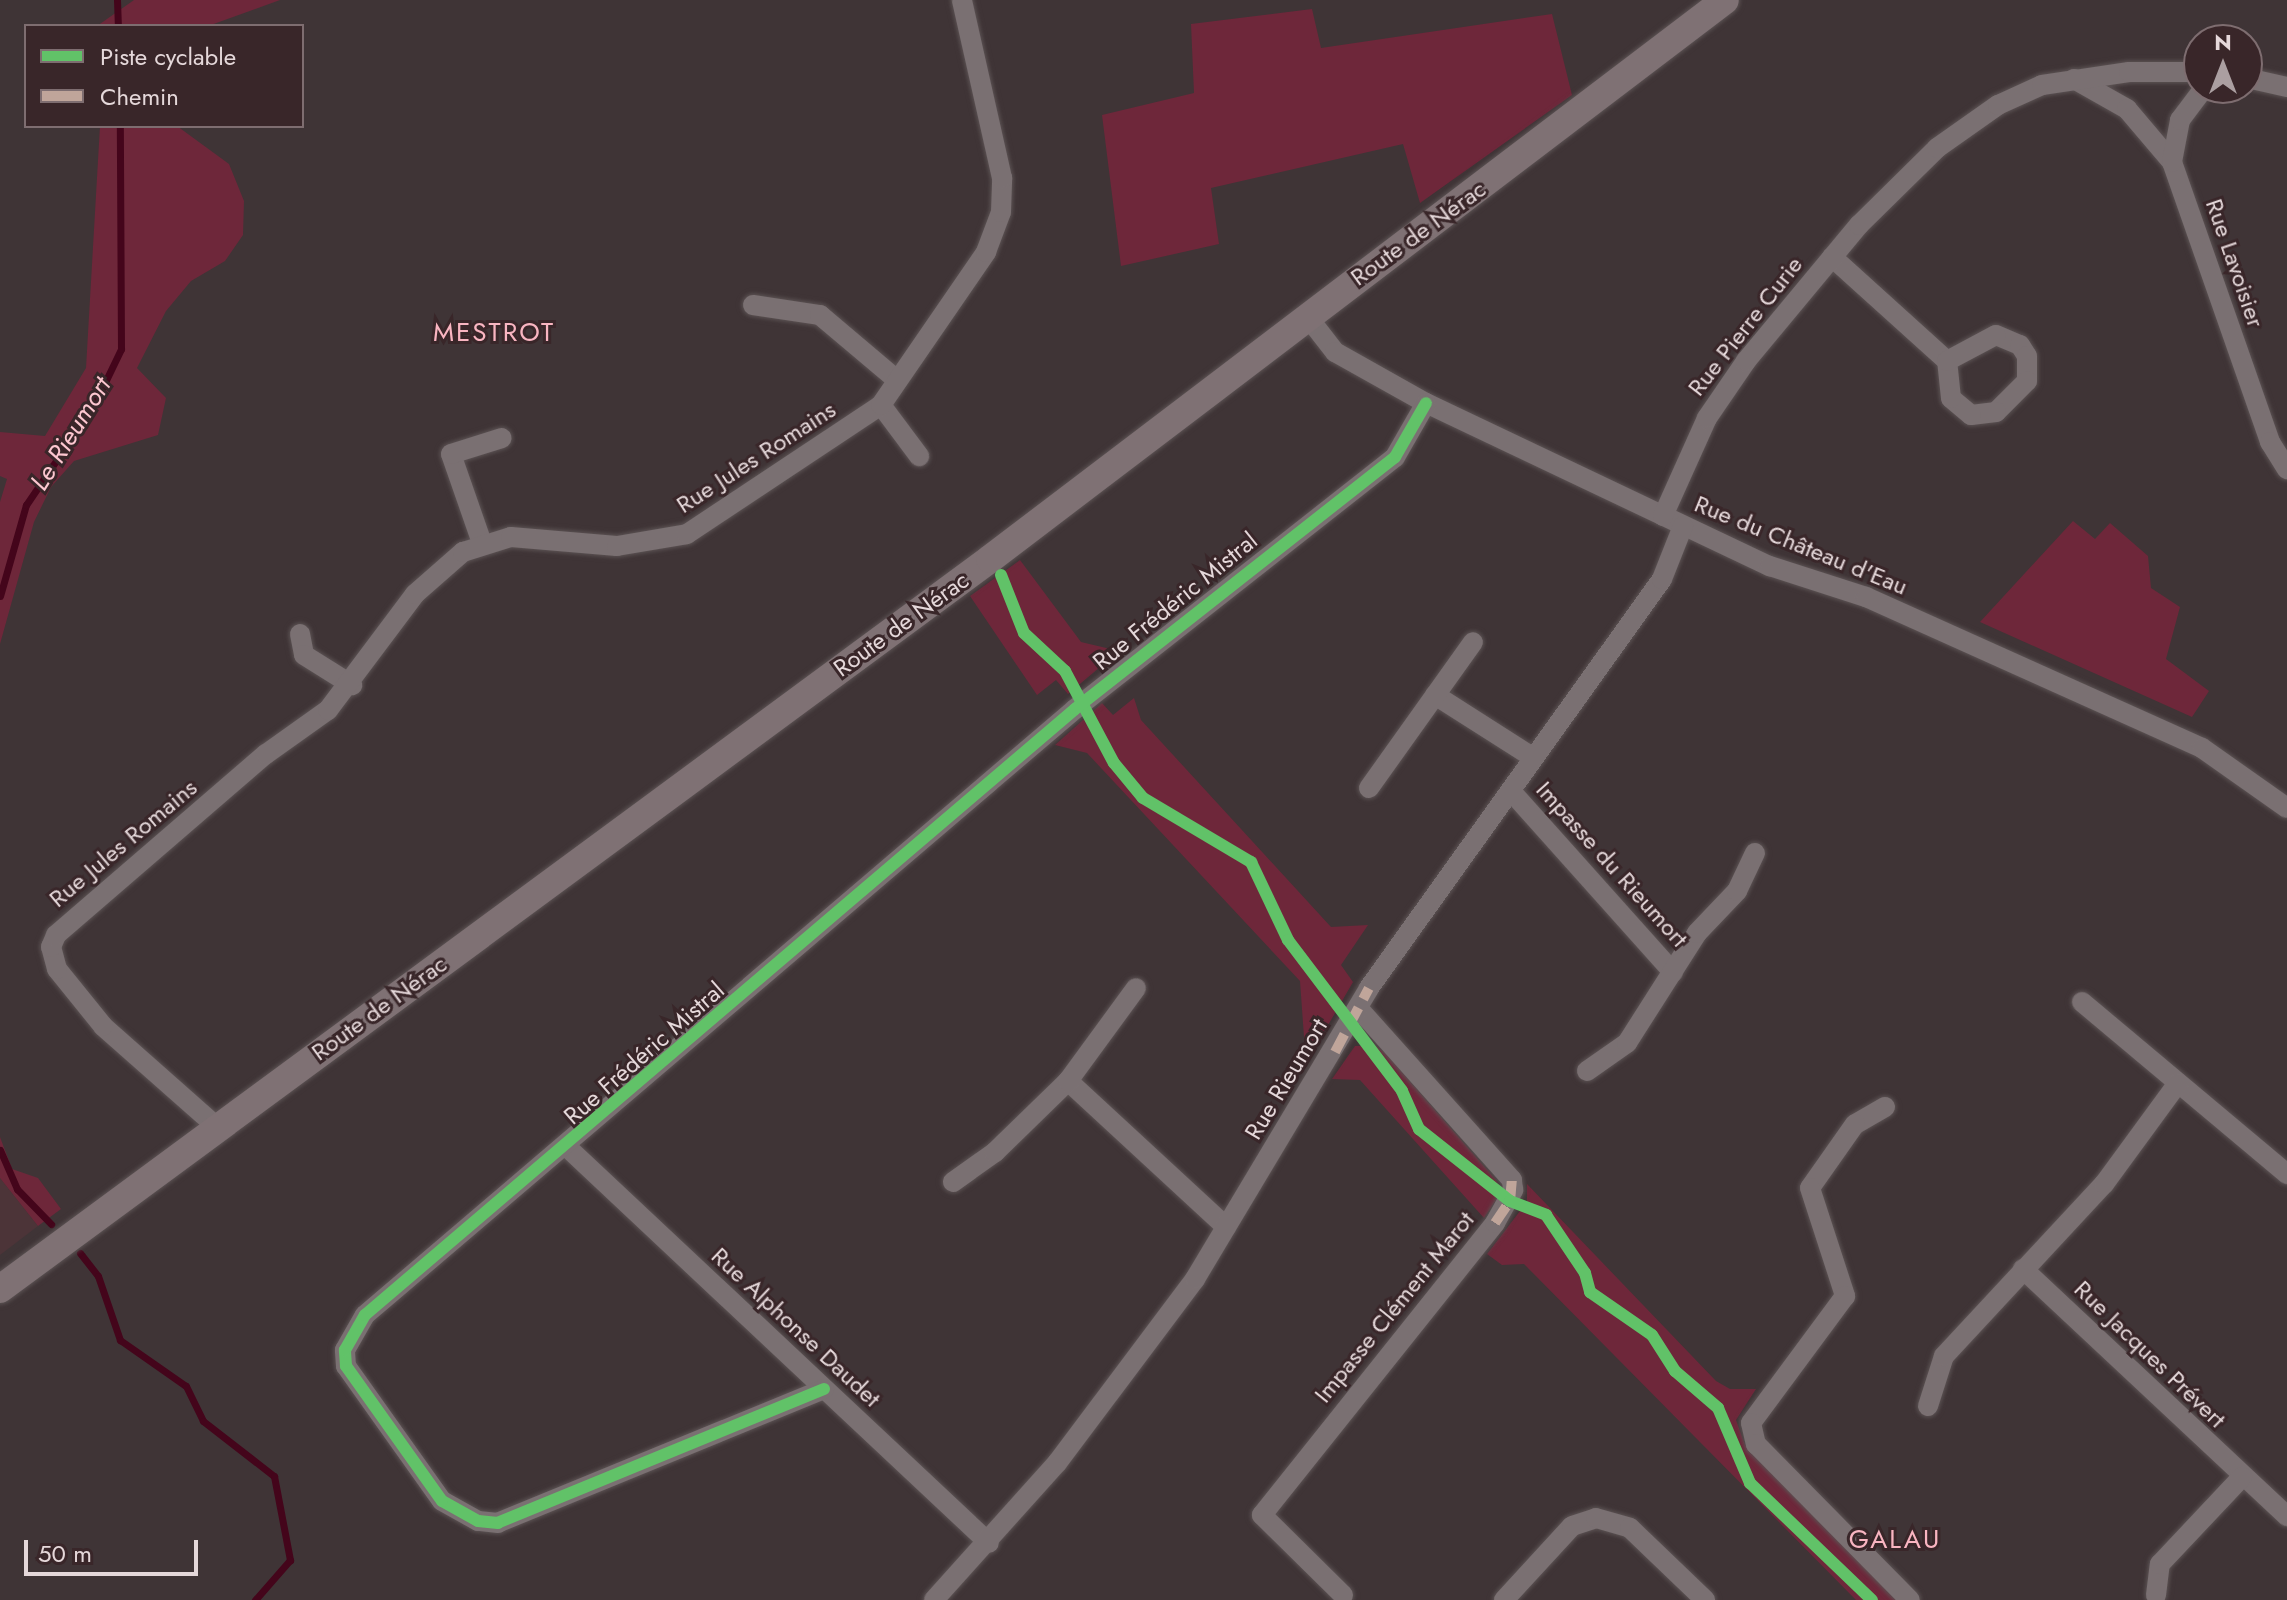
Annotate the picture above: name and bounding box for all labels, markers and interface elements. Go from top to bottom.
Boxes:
legend [24,24,304,128]
north arrow [2183,24,2263,104]
text: N [2214,26,2232,58]
text: Piste cyclable [100,39,236,74]
text: Chemin [100,79,179,114]
street label: Route de Nérac [1345,174,1491,292]
street label: Rue Lavoisier [2200,195,2270,331]
street label: Rue Pierre Curie [1682,251,1808,401]
district label: MESTROT [433,317,555,349]
water label: Le Rieumort [24,372,118,496]
street label: Rue Jules Romains [671,395,841,519]
street label: Rue du Château d'Eau [1690,489,1912,601]
street label: Rue Frédéric Mistral [1087,526,1263,676]
street label: Route de Nérac [828,565,974,683]
street label: Rue Jules Romains [43,773,203,913]
street label: Impasse du Rieumort [1530,775,1694,953]
street label: Route de Nérac [306,949,452,1067]
street label: Rue Frédéric Mistral [558,976,730,1130]
street label: Rue Rieumort [1239,1013,1333,1145]
street label: Impasse Clément Marot [1308,1206,1480,1408]
street label: Rue Alphonse Daudet [706,1241,886,1413]
street label: Rue Jacques Prévert [2068,1274,2232,1434]
scale bar [28,1524,202,1574]
district label: GALAU [1849,1524,1941,1556]
text: 50 m [38,1536,92,1571]

